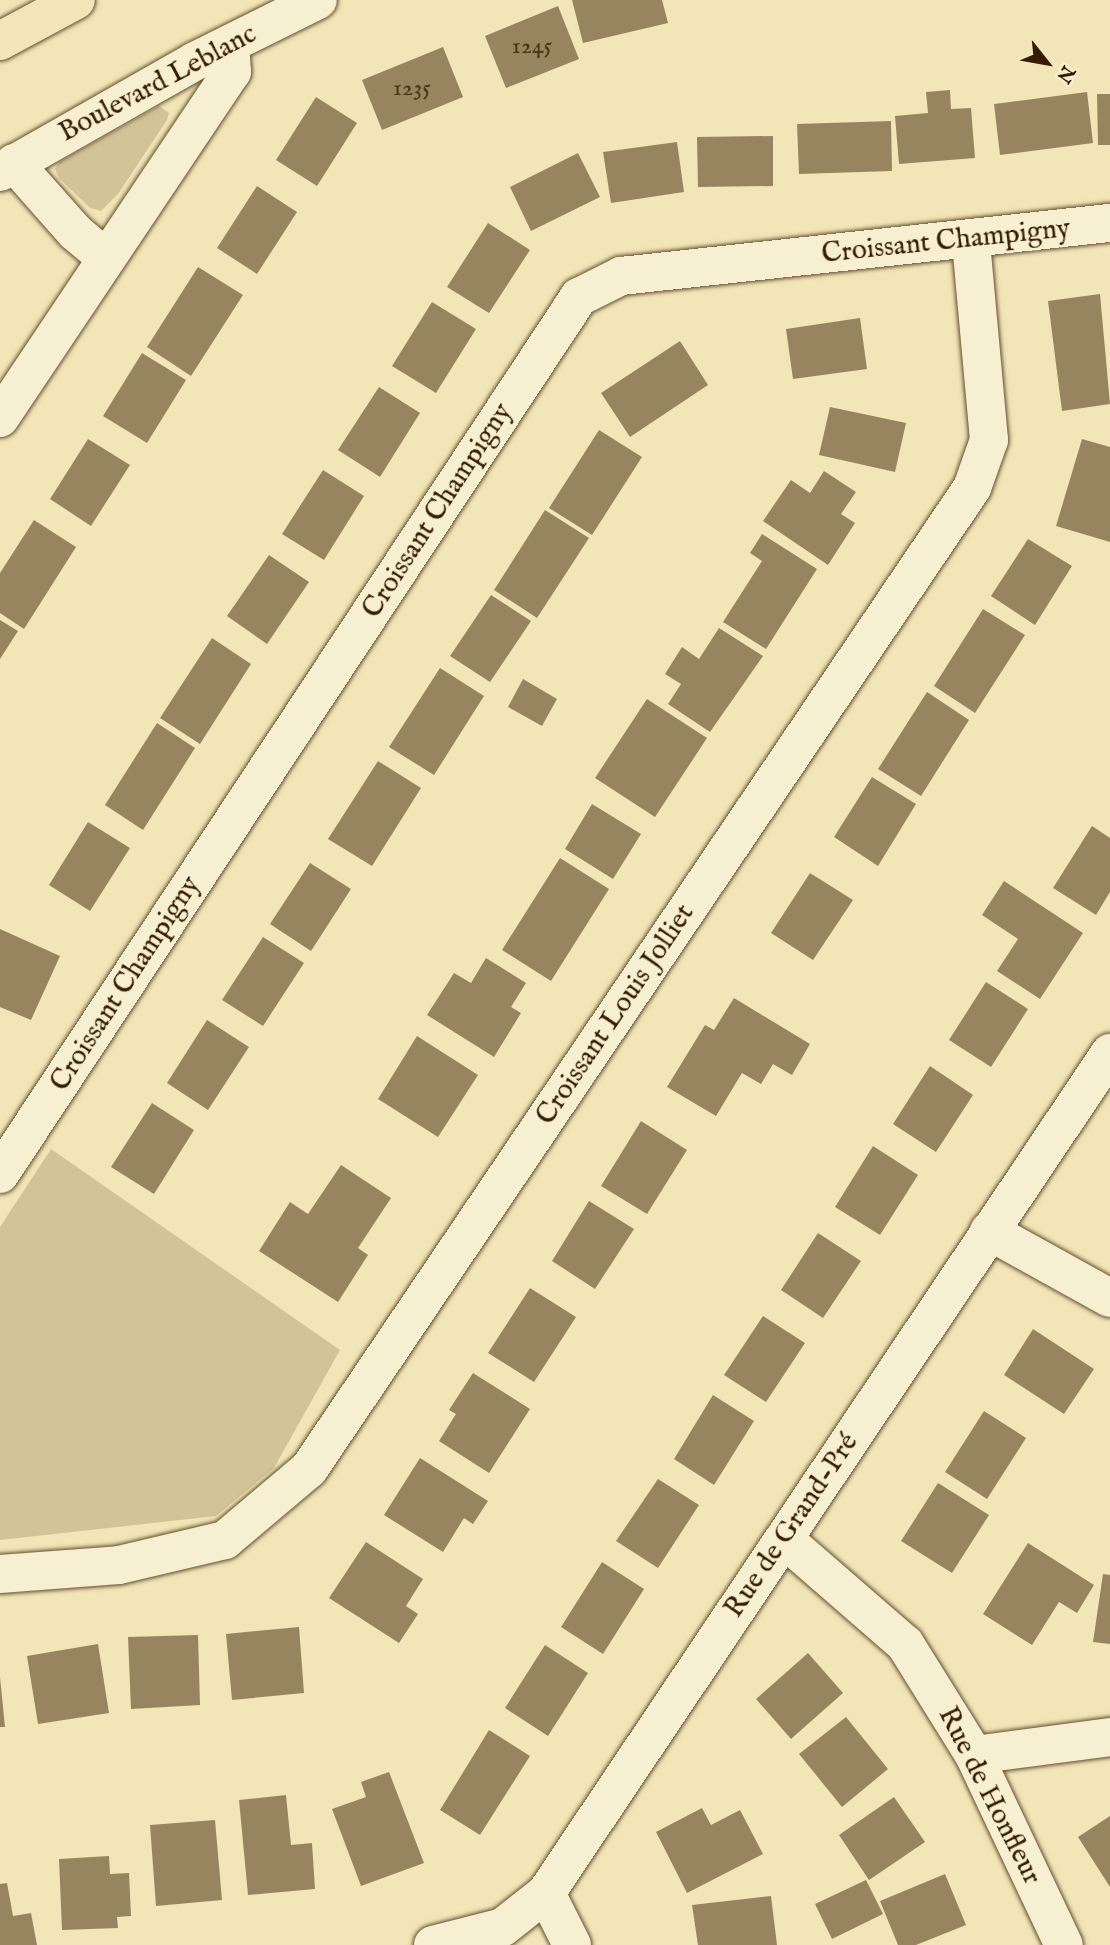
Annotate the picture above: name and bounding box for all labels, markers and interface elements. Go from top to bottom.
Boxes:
street label: Boulevard Leblanc [54,18,262,150]
north arrow [1012,28,1082,98]
house number: 1245 [512,33,552,61]
text: N [1050,61,1080,87]
house number: 1235 [393,75,431,103]
street label: Croissant Champigny [820,212,1072,272]
street label: Croissant Champigny [356,397,520,625]
street label: Croissant Champigny [44,870,208,1098]
street label: Croissant Louis Jolliet [530,898,702,1132]
street label: Rue de Grand-Pré [718,1427,866,1625]
street label: Rue de Honfleur [930,1702,1048,1890]

